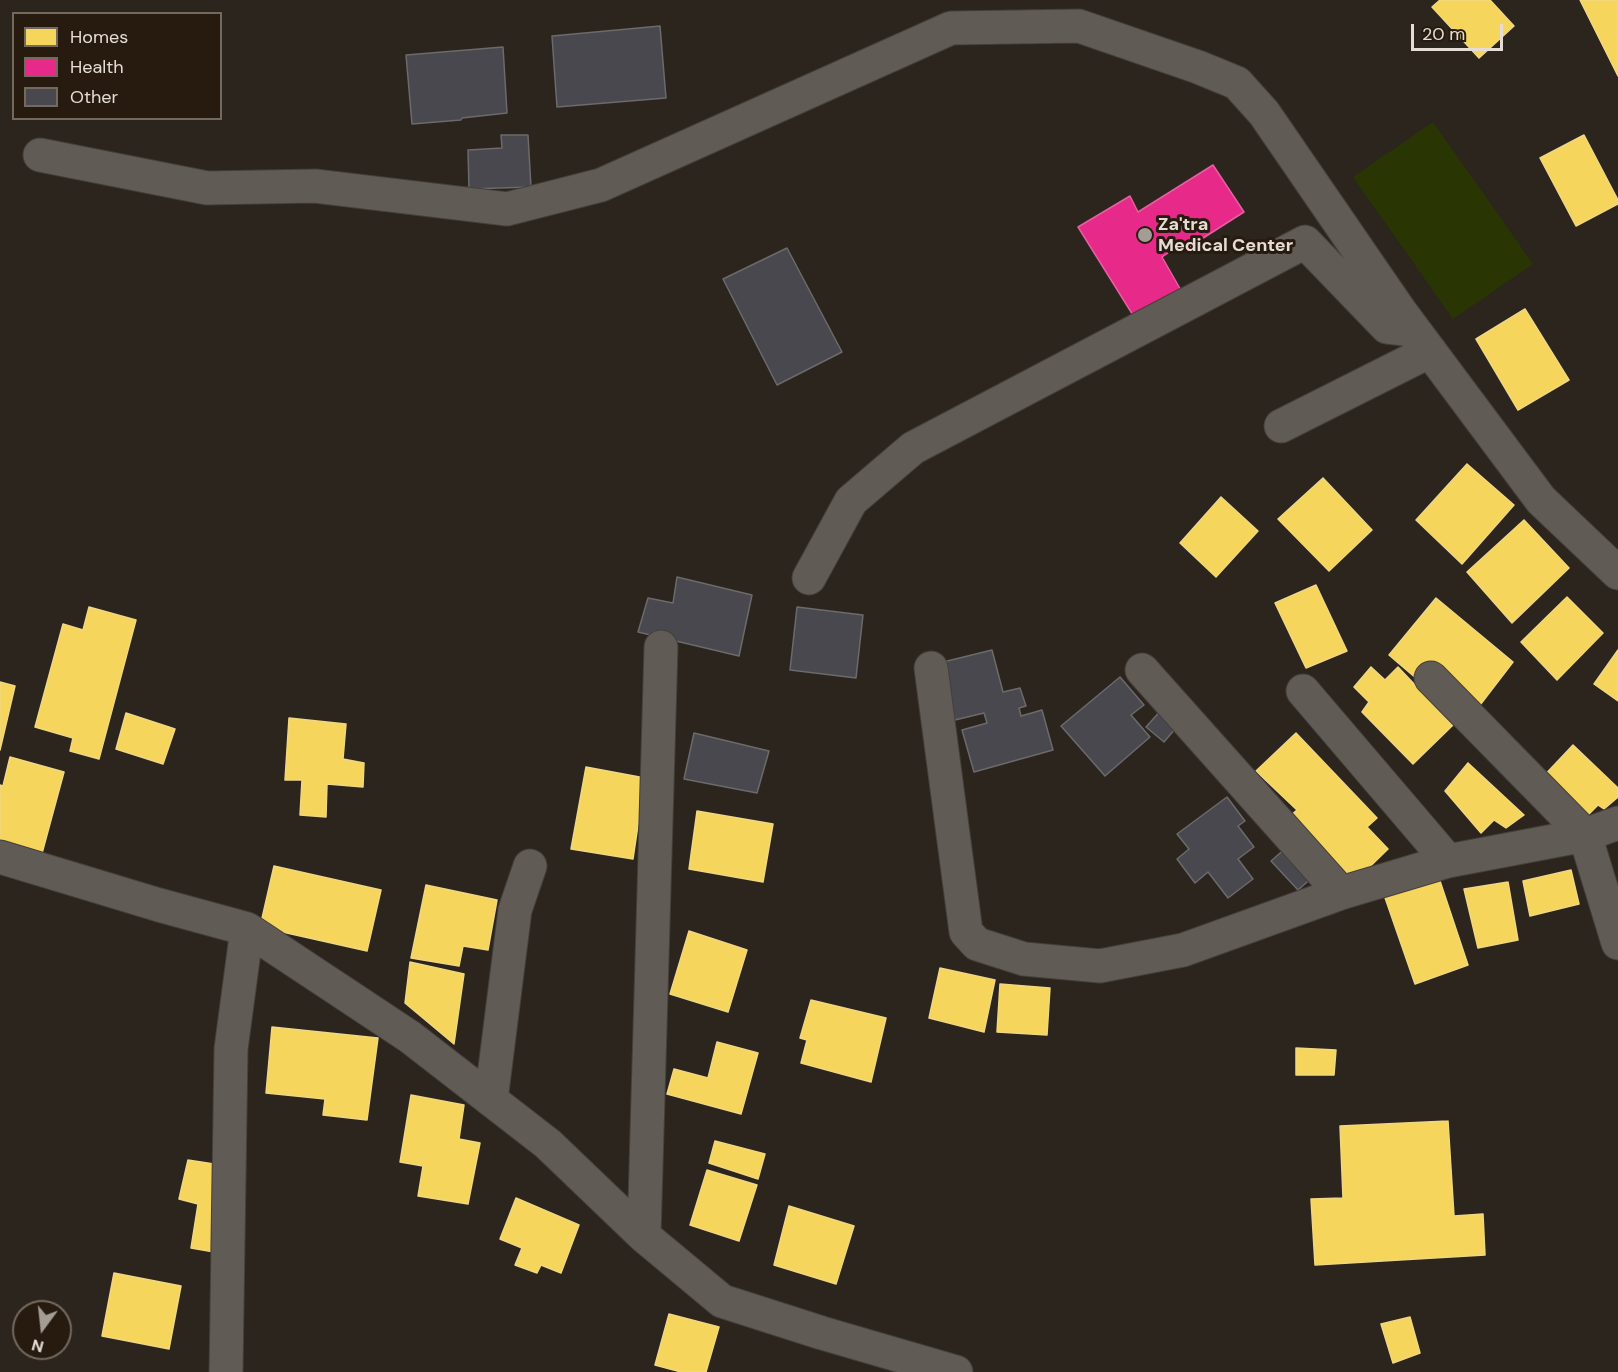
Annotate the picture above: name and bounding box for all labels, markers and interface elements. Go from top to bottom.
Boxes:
legend [12,12,222,120]
scale bar [1414,12,1506,50]
text: 20 m [1422,22,1465,46]
text: Homes [70,25,128,49]
text: Health [70,55,124,79]
text: Other [70,85,118,109]
place label: Za'tra Medical Center [1158,214,1293,256]
marker: Za'tra Medical Center [1136,226,1154,244]
north arrow [12,1300,72,1360]
text: N [29,1334,46,1358]

